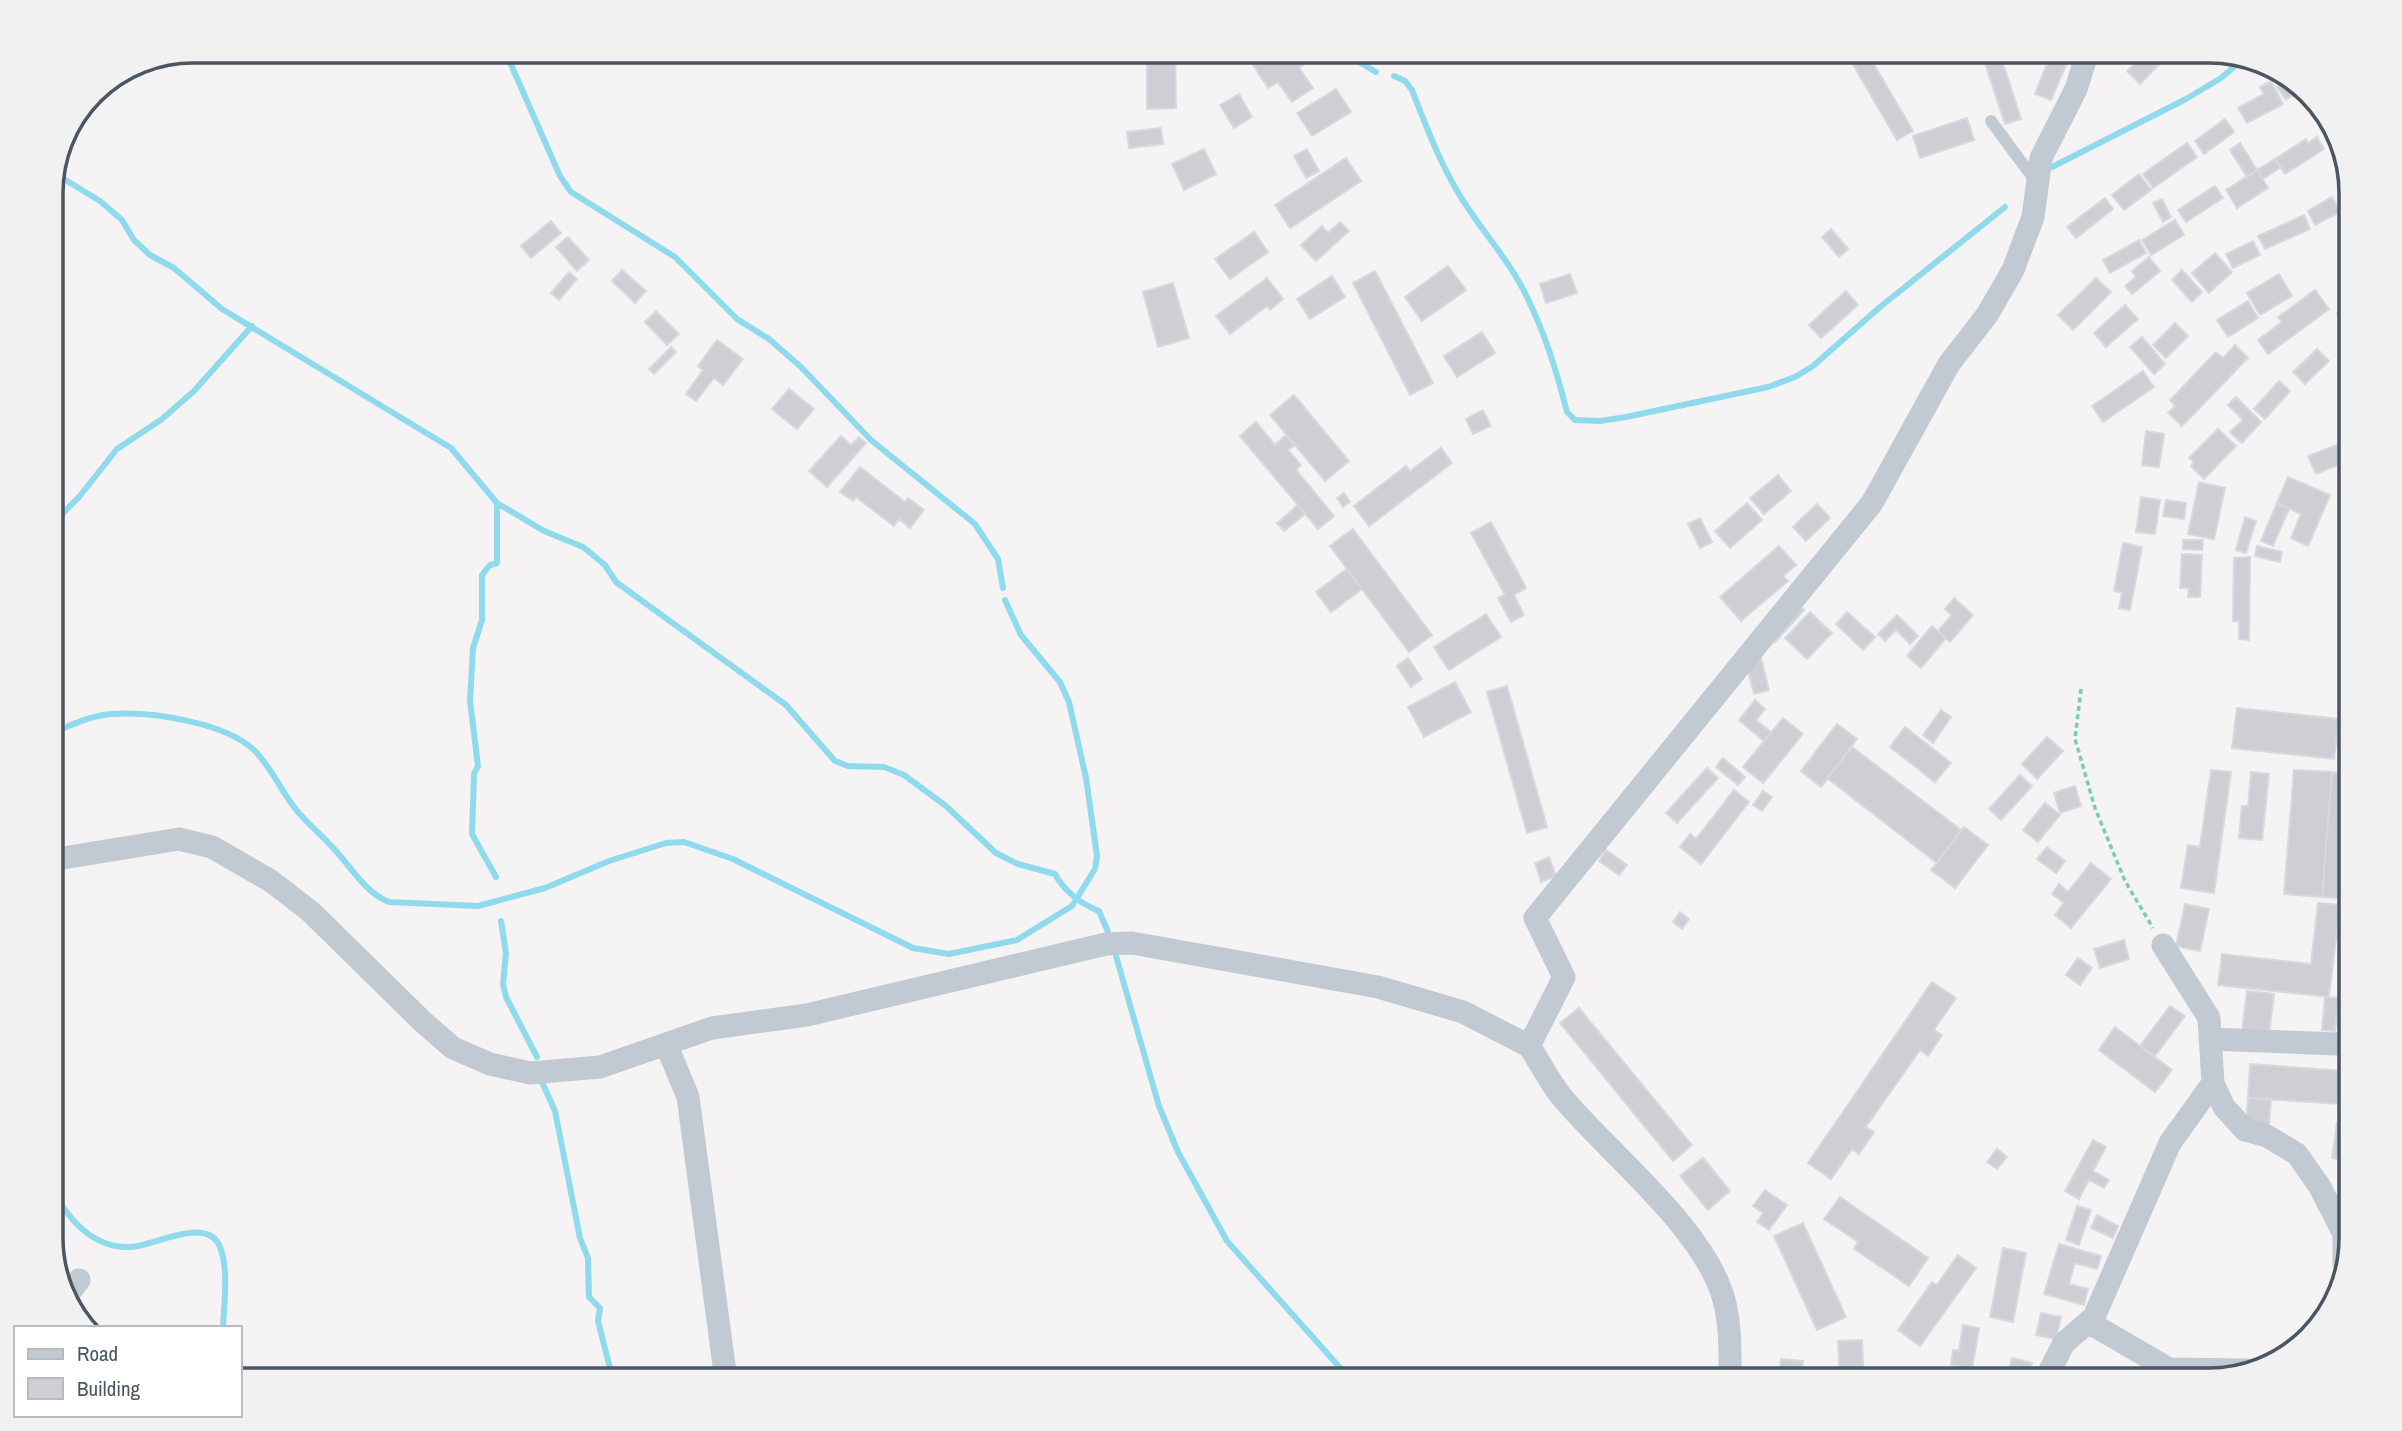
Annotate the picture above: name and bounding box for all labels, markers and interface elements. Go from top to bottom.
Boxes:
legend [14,1326,242,1417]
text: Road [77,1339,118,1368]
text: Building [77,1374,141,1403]

